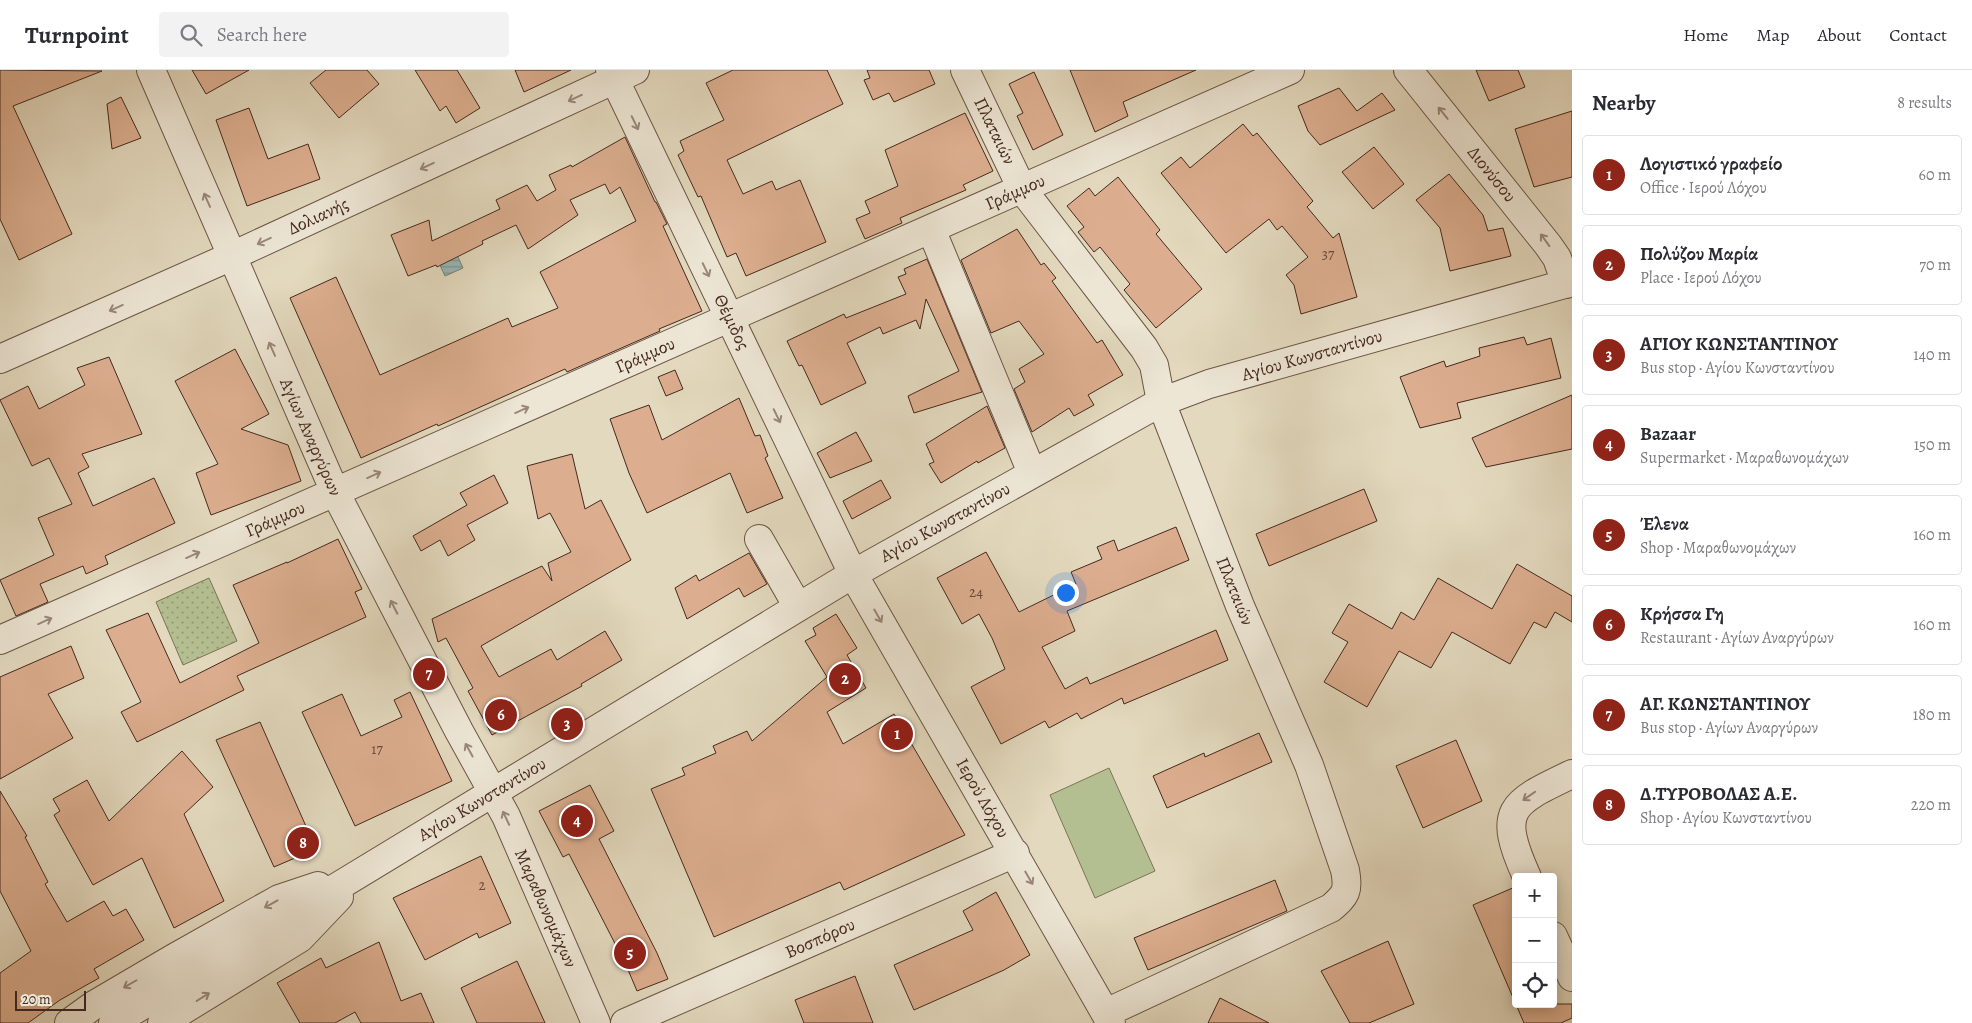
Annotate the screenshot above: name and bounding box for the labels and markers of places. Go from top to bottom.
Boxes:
pin: 7 [413,655,445,693]
pin: 2 [829,660,861,698]
pin: 6 [485,696,517,734]
pin: 3 [551,705,583,743]
pin: 1 [881,715,913,753]
pin: 4 [561,802,593,840]
pin: 8 [287,824,319,862]
pin: 5 [614,934,646,972]

